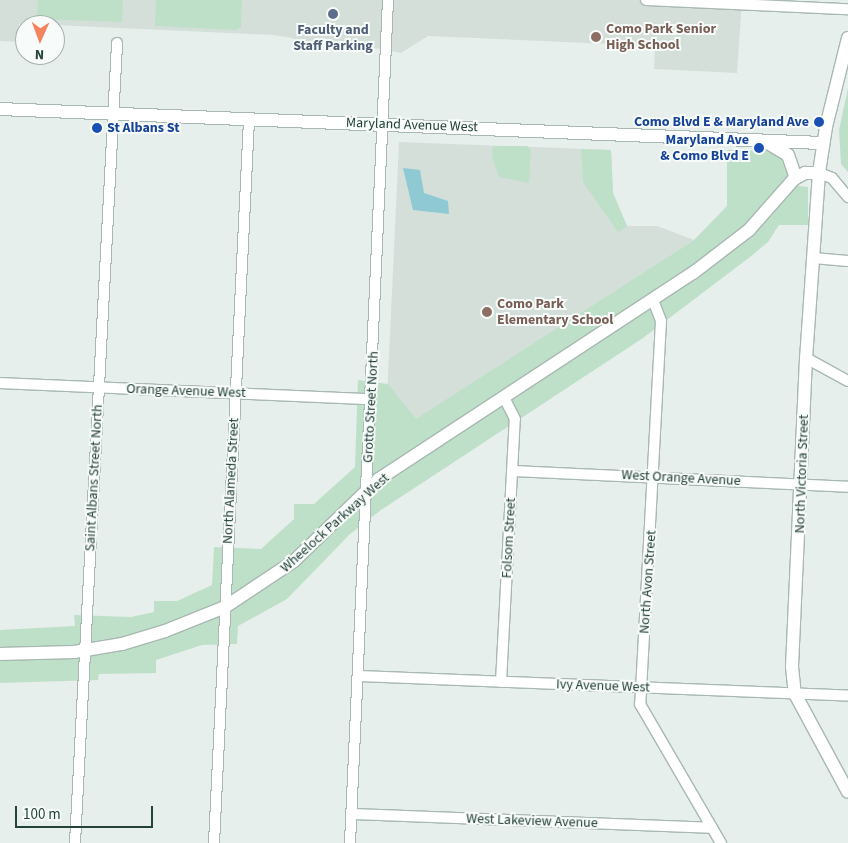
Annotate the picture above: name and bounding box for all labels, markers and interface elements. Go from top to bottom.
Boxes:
marker: Faculty and Staff Parking [327,8,339,20]
north arrow [15,15,65,65]
place label: Como Park Senior High School [606,21,716,54]
place label: Faculty and Staff Parking [293,22,373,54]
marker: Como Park Senior High School [590,31,602,43]
text: N [35,44,45,64]
street label: Maryland Avenue West [346,114,478,136]
place label: Como Blvd E & Maryland Ave [634,114,809,130]
marker: Como Blvd E & Maryland Ave [813,116,825,128]
place label: St Albans St [107,120,180,136]
marker: St Albans St [91,122,103,134]
place label: Maryland Ave & Como Blvd E [660,132,749,164]
marker: Maryland Ave & Como Blvd E [753,142,765,154]
place label: Como Park Elementary School [497,296,613,328]
marker: Como Park Elementary School [481,306,493,318]
street label: Grotto Street North [360,351,382,463]
street label: Orange Avenue West [126,381,246,401]
street label: Saint Albans Street North [82,404,106,552]
street label: North Victoria Street [792,414,812,534]
street label: North Alameda Street [219,418,243,544]
street label: West Orange Avenue [621,466,741,490]
street label: Wheelock Parkway West [277,470,393,576]
street label: Folsom Street [498,497,520,579]
street label: North Avon Street [636,530,660,634]
street label: Ivy Avenue West [556,676,650,696]
scale bar [18,796,155,828]
text: 100 m [23,804,61,825]
street label: West Lakeview Avenue [466,810,598,832]

